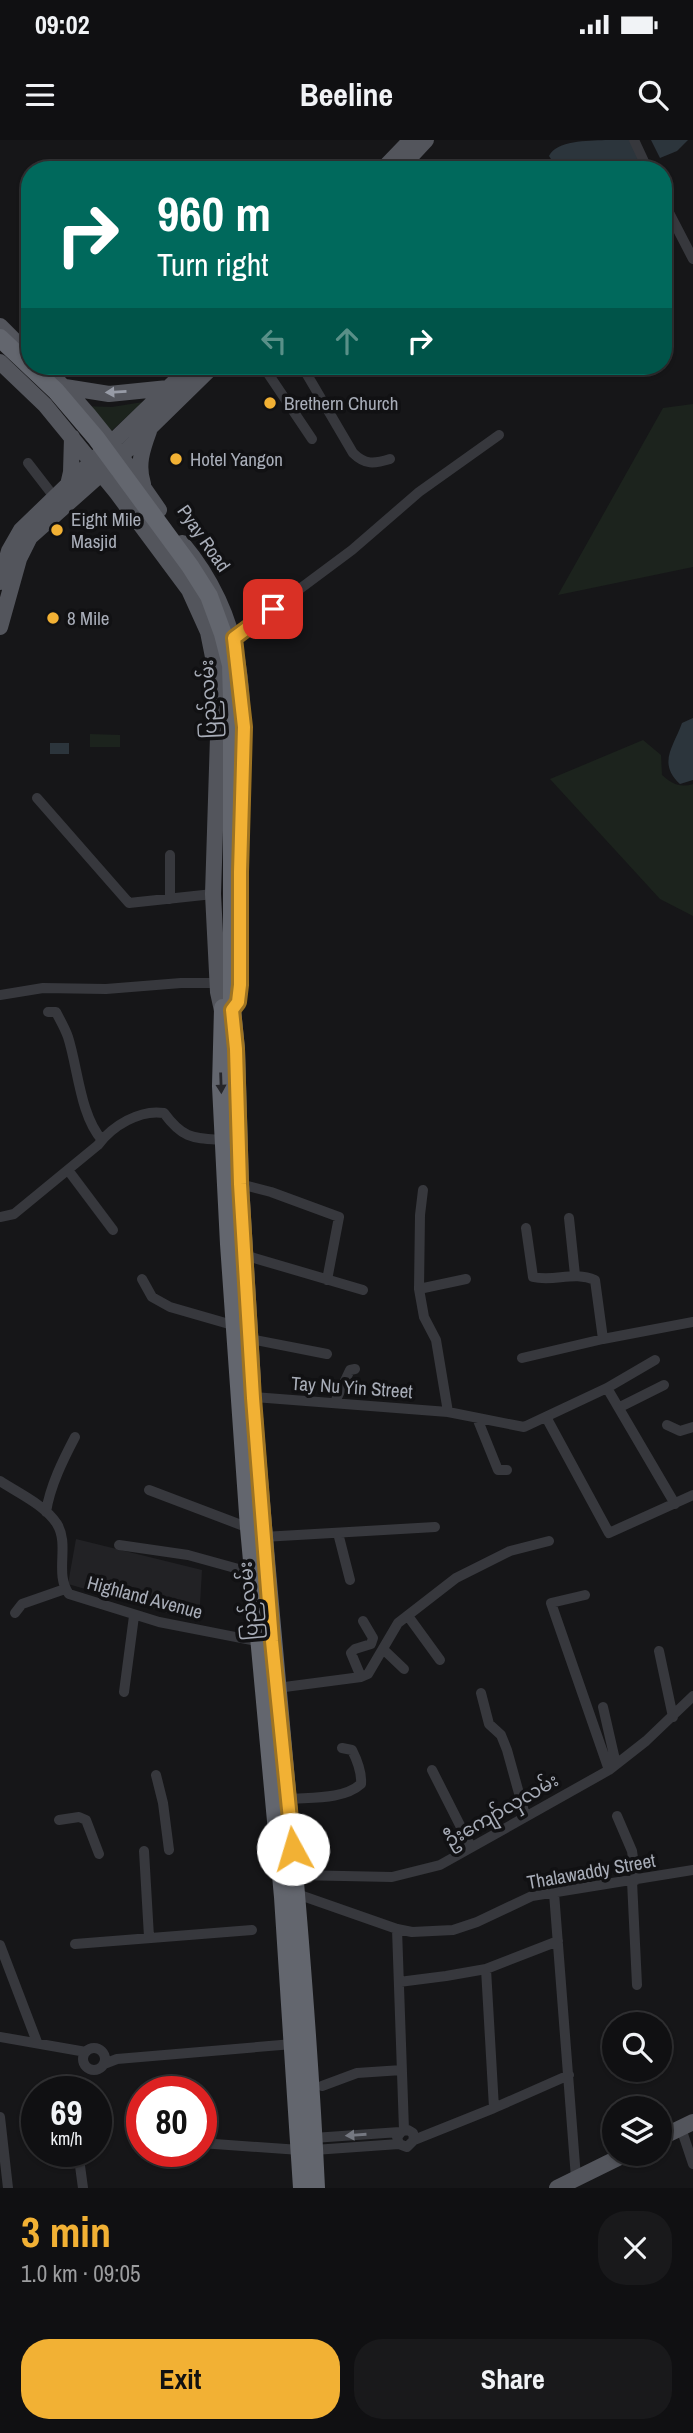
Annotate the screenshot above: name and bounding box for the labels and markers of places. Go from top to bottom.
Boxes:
place label: Brethern Church [284,390,398,416]
marker: Brethern Church [262,395,278,411]
place label: Hotel Yangon [190,446,283,472]
marker: Hotel Yangon [168,451,184,467]
place label: Eight Mile Masjid [71,506,141,554]
marker: Eight Mile Masjid [49,522,65,538]
pin [243,579,303,639]
place label: 8 Mile [67,605,109,631]
marker: 8 Mile [45,610,61,626]

